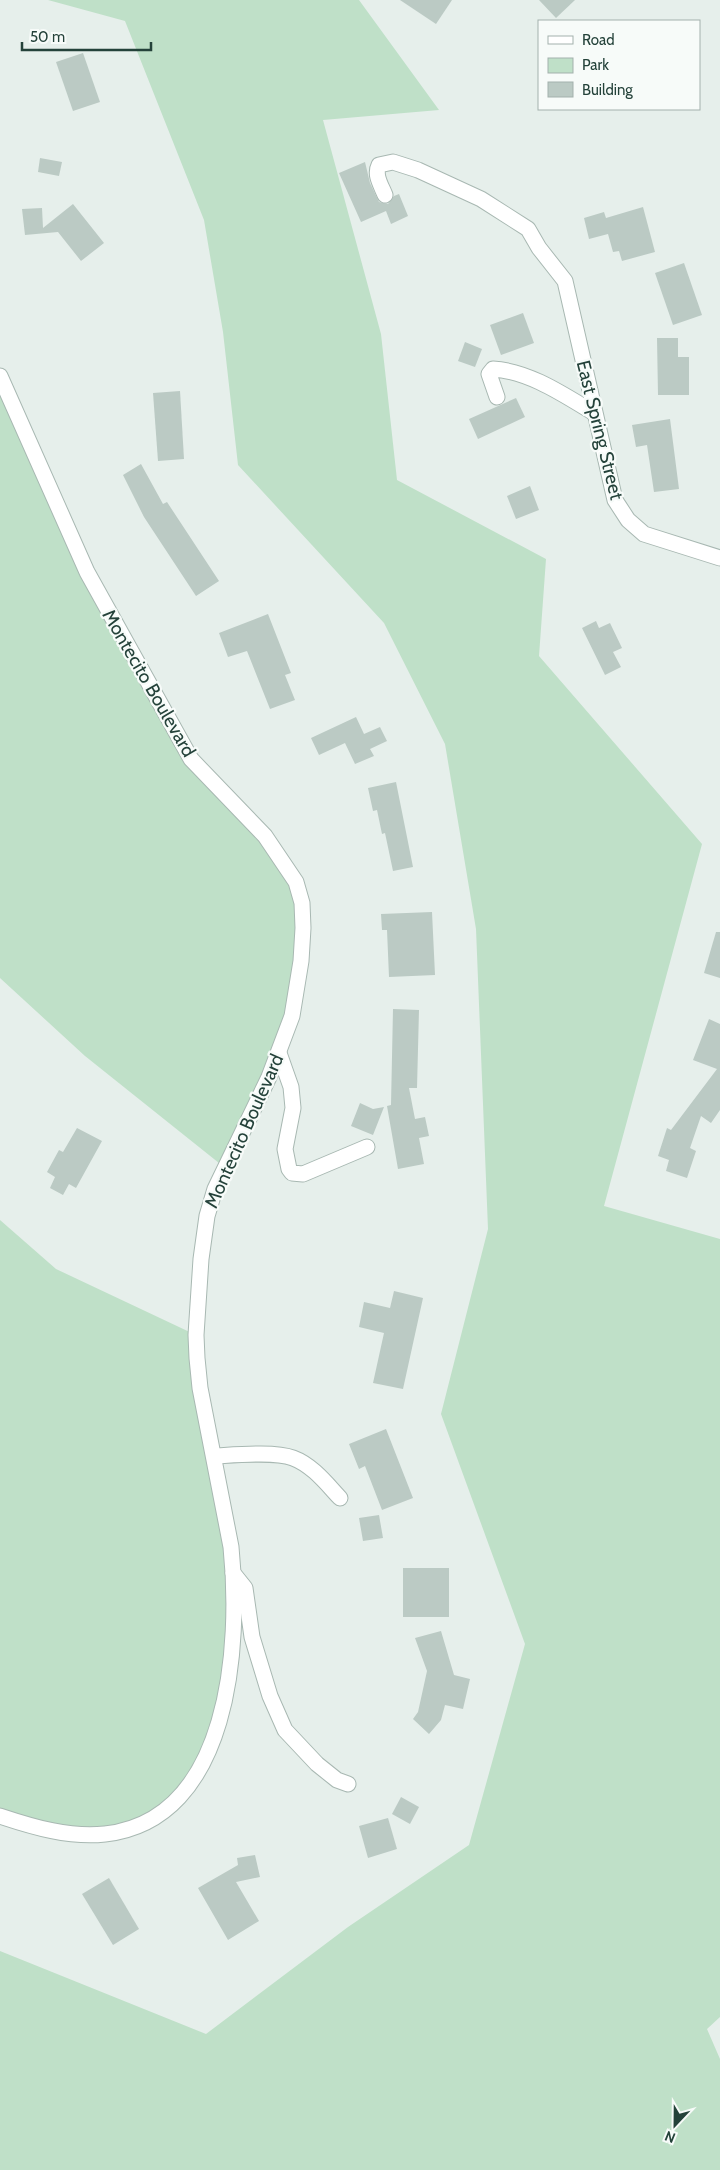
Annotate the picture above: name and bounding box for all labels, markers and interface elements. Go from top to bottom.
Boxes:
scale bar [22,20,151,52]
legend [538,20,700,110]
text: 50 m [30,28,65,46]
text: Road [582,31,615,49]
text: Park [582,56,609,74]
text: Building [582,81,633,99]
street label: East Spring Street [572,358,629,503]
street label: Montecito Boulevard [97,605,201,761]
street label: Montecito Boulevard [200,1050,288,1212]
north arrow [650,2100,700,2150]
text: N [662,2127,678,2147]

